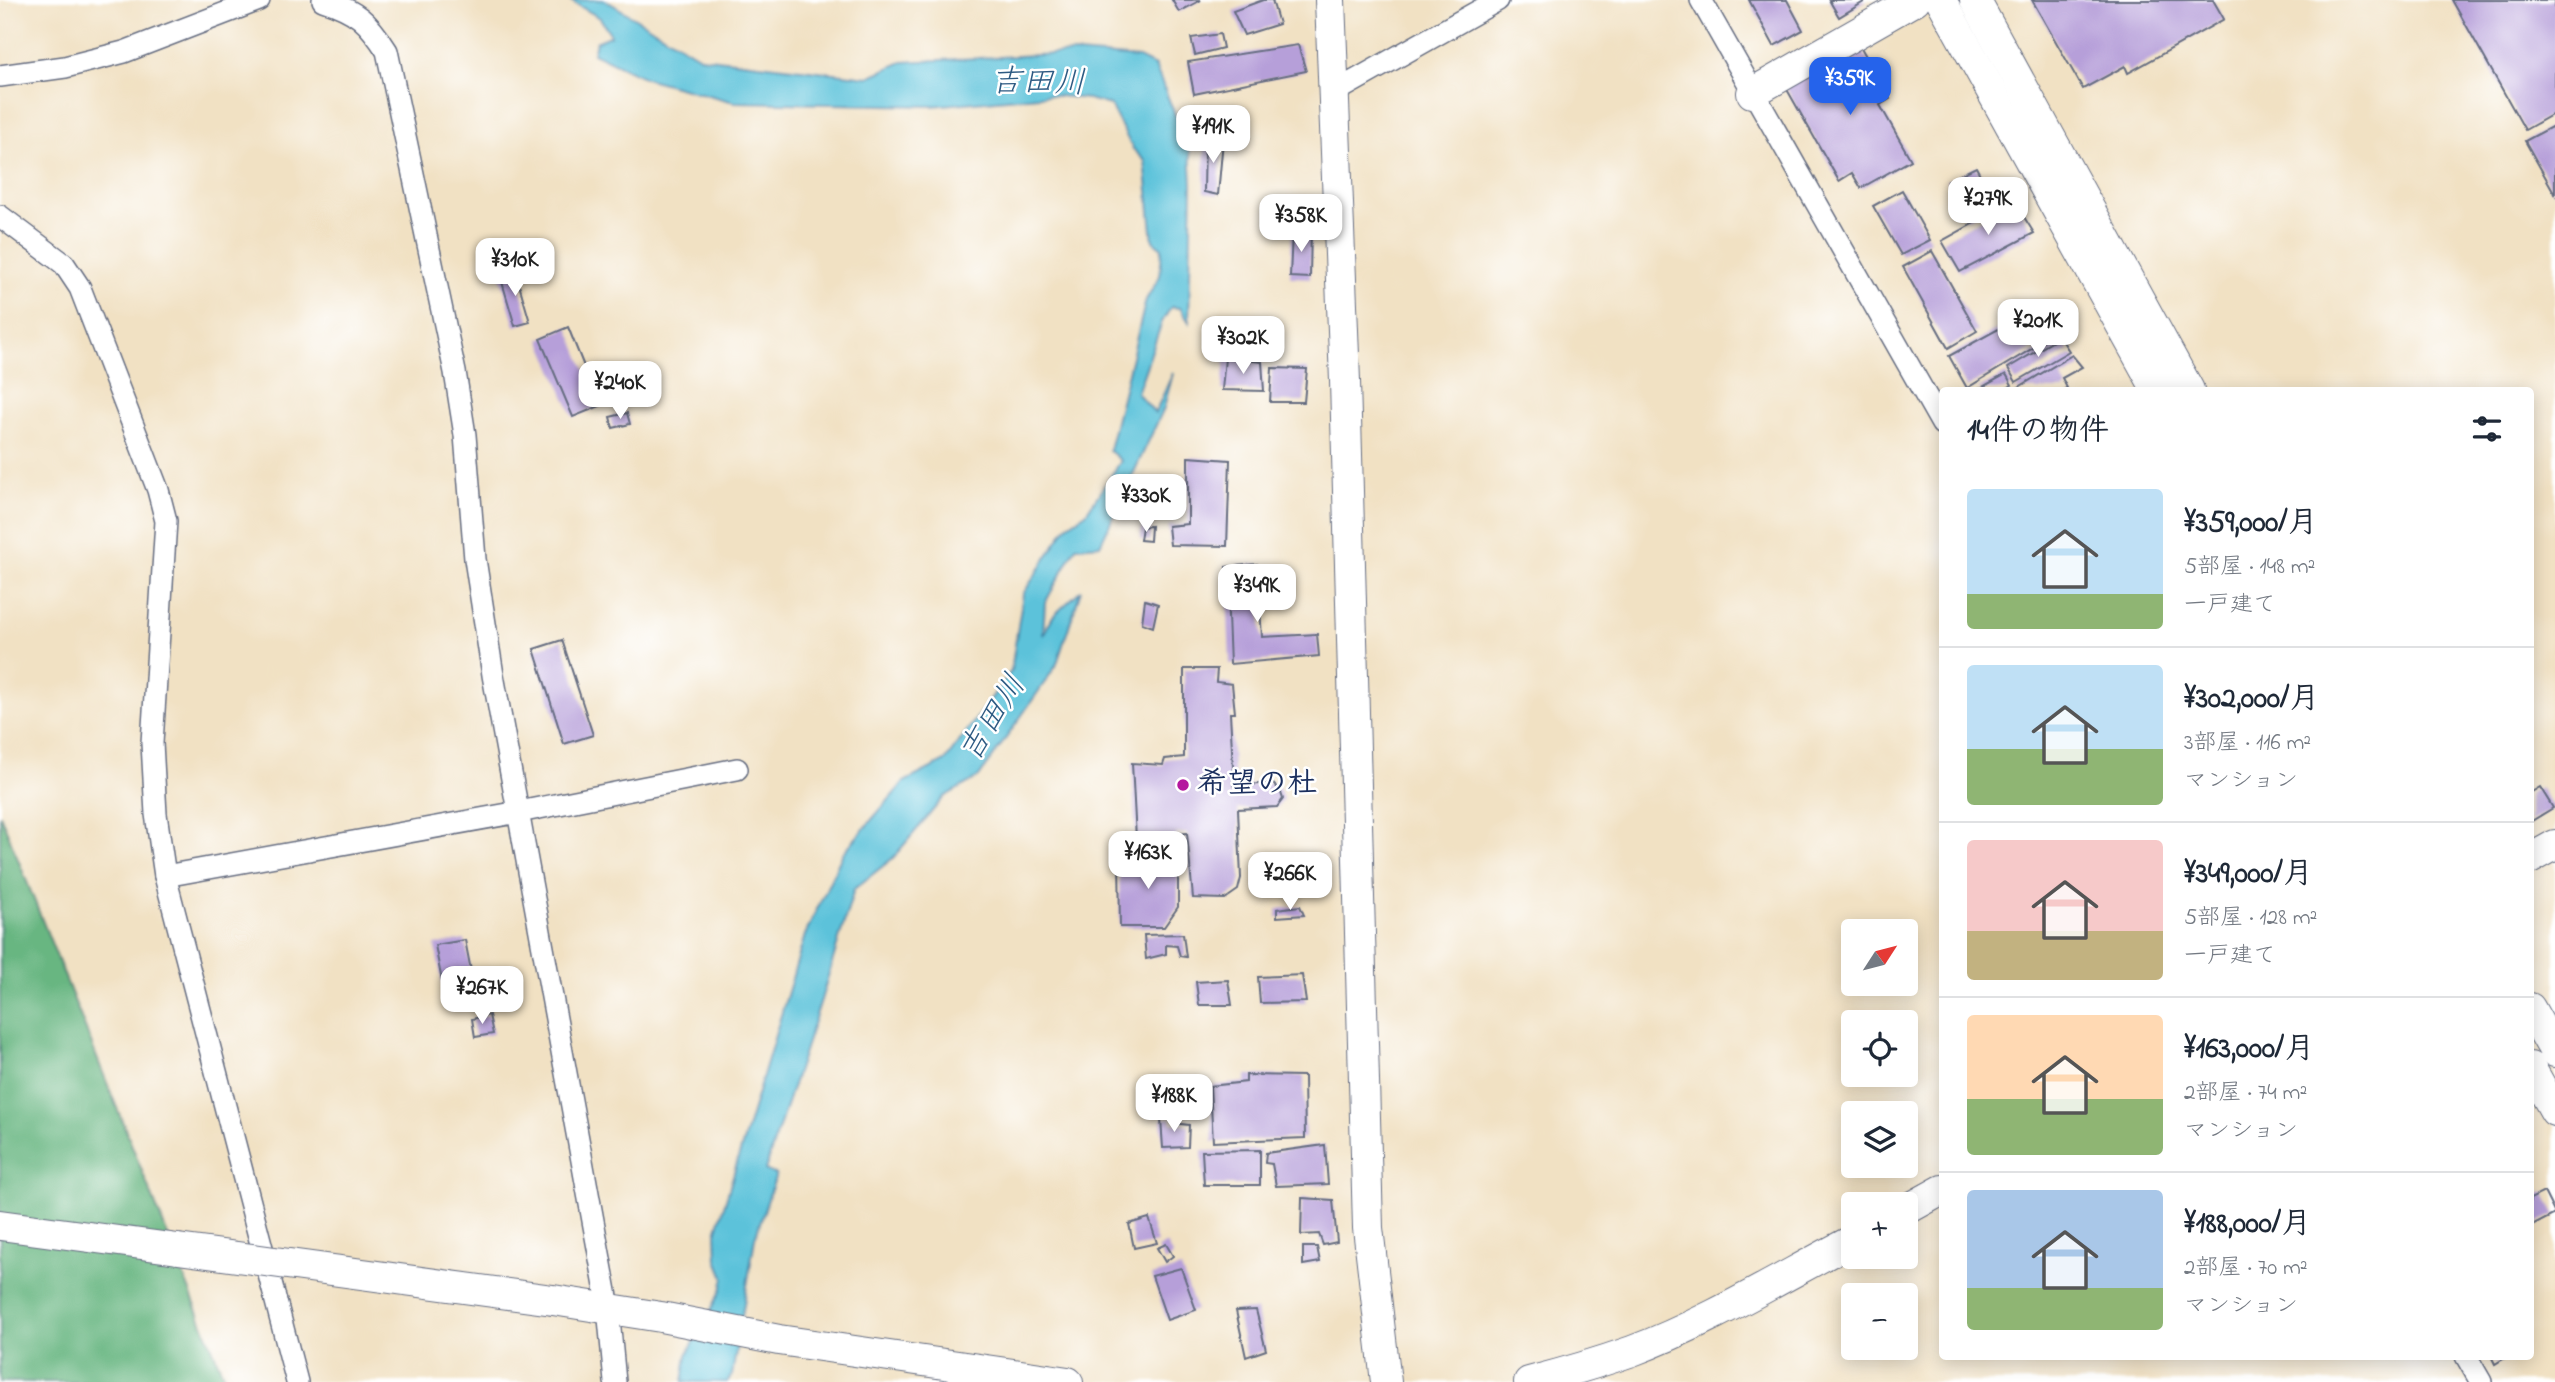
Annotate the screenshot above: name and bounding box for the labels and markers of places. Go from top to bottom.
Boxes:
pin: ¥359K [1801,58,1899,117]
pin: ¥191K [1164,106,1262,165]
pin: ¥279K [1939,177,2037,237]
pin: ¥358K [1252,194,1350,254]
pin: ¥310K [466,238,564,298]
pin: ¥201K [1989,300,2087,359]
pin: ¥302K [1194,316,1292,376]
pin: ¥240K [571,362,669,421]
pin: ¥330K [1097,475,1195,534]
pin: ¥349K [1208,564,1306,624]
place label: 希望の杜 [1197,763,1317,807]
marker: 希望の杜 [1175,777,1191,793]
pin: ¥163K [1099,832,1197,891]
pin: ¥266K [1241,852,1339,912]
pin: ¥267K [433,967,531,1026]
pin: ¥188K [1125,1074,1223,1134]

